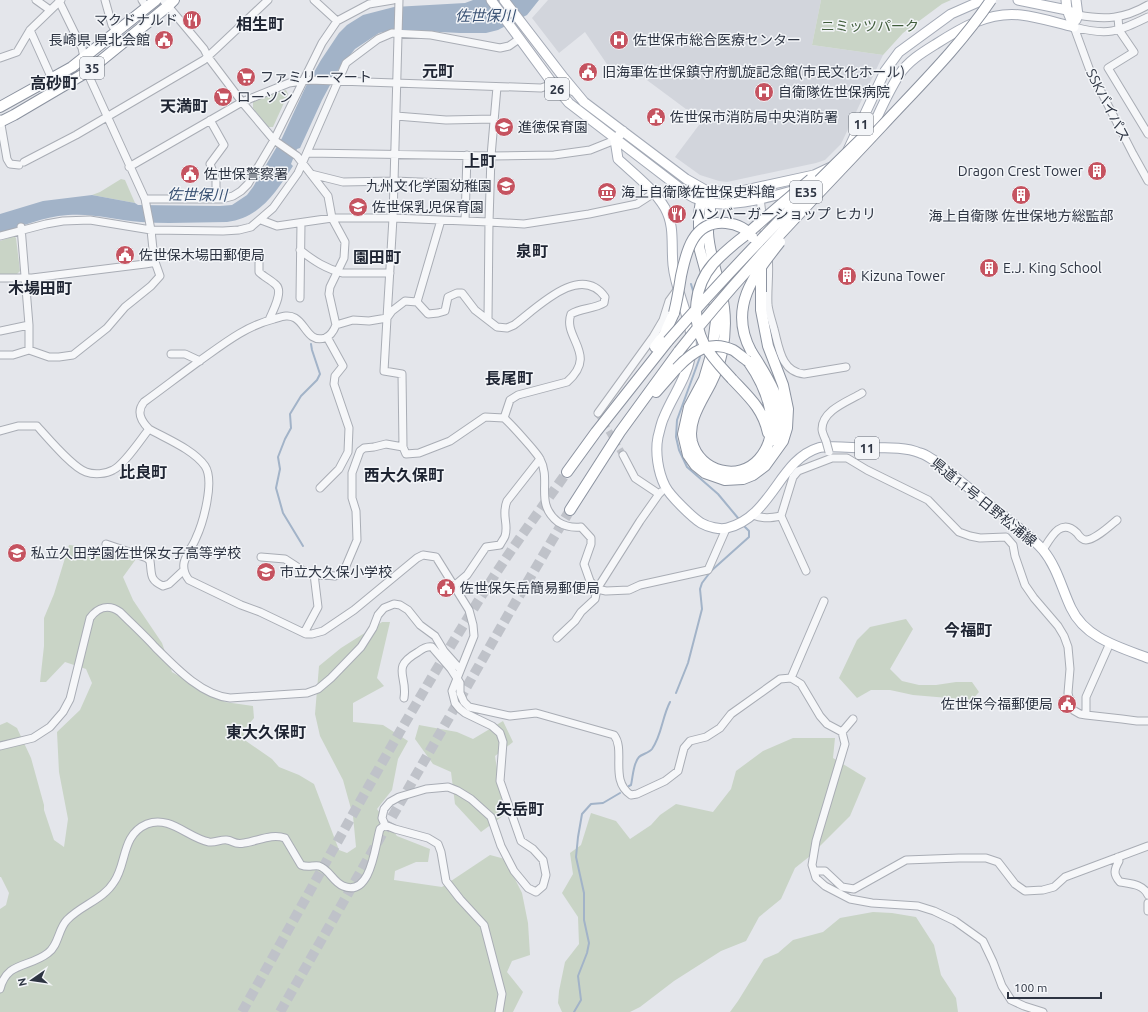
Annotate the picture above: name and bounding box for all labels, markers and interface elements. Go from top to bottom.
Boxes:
water label: 佐世保川 [455,7,517,24]
restaurant icon: マクドナルド [181,9,203,31]
place label: マクドナルド [94,12,178,28]
district label: 相生町 [236,15,284,33]
park label: ニミッツパーク [821,18,919,34]
public building icon: 長崎県 県北会館 [153,29,175,51]
hospital icon: 佐世保市総合医療センター [608,29,630,51]
place label: 長崎県 県北会館 [49,32,150,48]
place label: 佐世保市総合医療センター [633,32,801,48]
road number: 35 [80,57,104,79]
public building icon: 旧海軍佐世保鎮守府凱旋記念館(市民文化ホール) [577,61,599,83]
district label: 元町 [422,62,454,80]
place label: 旧海軍佐世保鎮守府凱旋記念館(市民文化ホール) [602,64,905,80]
supermarket icon: ファミリーマート [235,66,257,88]
street label: SSKバイパス [1083,66,1133,144]
place label: ファミリーマート [260,69,372,85]
district label: 高砂町 [30,74,78,92]
road number: 26 [545,78,569,100]
hospital icon: 自衛隊佐世保病院 [753,81,775,103]
place label: 自衛隊佐世保病院 [778,84,890,100]
supermarket icon: ローソン [212,86,234,108]
place label: ローソン [237,89,293,105]
district label: 天満町 [160,97,208,115]
public building icon: 佐世保市消防局中央消防署 [645,106,667,128]
place label: 佐世保市消防局中央消防署 [670,109,838,125]
road number: 11 [849,113,873,135]
school or university icon: 進徳保育園 [493,116,515,138]
place label: 進徳保育園 [518,119,588,135]
district label: 上町 [464,152,496,170]
building icon: Dragon Crest Tower [1086,160,1108,182]
public building icon: 佐世保警察署 [179,163,201,185]
place label: Dragon Crest Tower [958,163,1084,179]
place label: 佐世保警察署 [204,166,288,182]
school or university icon: 九州文化学園幼稚園 [495,175,517,197]
place label: 九州文化学園幼稚園 [366,178,492,194]
museum icon: 海上自衛隊佐世保史料館 [596,181,618,203]
road number: E35 [790,181,822,203]
place label: 海上自衛隊佐世保史料館 [621,184,775,200]
building icon: 海上自衛隊 佐世保地方総監部 [1010,184,1032,206]
water label: 佐世保川 [167,185,229,204]
school or university icon: 佐世保乳児保育園 [347,196,369,218]
place label: 佐世保乳児保育園 [372,199,484,215]
restaurant icon: ハンバーガーショップ ヒカリ [666,203,688,225]
place label: ハンバーガーショップ ヒカリ [691,206,876,222]
place label: 海上自衛隊 佐世保地方総監部 [928,208,1114,224]
district label: 泉町 [516,242,548,260]
public building icon: 佐世保木場田郵便局 [114,244,136,266]
place label: 佐世保木場田郵便局 [139,247,265,263]
district label: 園田町 [353,248,401,266]
building icon: E.J. King School [978,257,1000,279]
place label: E.J. King School [1003,260,1102,276]
building icon: Kizuna Tower [836,265,858,287]
place label: Kizuna Tower [861,268,946,284]
district label: 木場田町 [8,279,72,297]
district label: 長尾町 [485,369,533,387]
road number: 11 [855,437,879,459]
street label: 県道11号 日野松浦線 [928,455,1040,549]
district label: 比良町 [119,463,167,481]
district label: 西大久保町 [364,466,444,484]
school or university icon: 私立久田学園佐世保女子高等学校 [6,542,28,564]
place label: 私立久田学園佐世保女子高等学校 [31,545,241,561]
school or university icon: 市立大久保小学校 [255,561,277,583]
place label: 市立大久保小学校 [280,564,392,580]
public building icon: 佐世保矢岳簡易郵便局 [435,577,457,599]
place label: 佐世保矢岳簡易郵便局 [460,580,600,596]
district label: 今福町 [944,621,992,639]
public building icon: 佐世保今福郵便局 [1056,693,1078,715]
place label: 佐世保今福郵便局 [941,696,1053,712]
district label: 東大久保町 [226,723,306,741]
district label: 矢岳町 [496,800,544,818]
north arrow [12,960,52,1000]
scale bar [1008,974,1101,1000]
text: N [15,977,29,988]
text: 100 m [1014,981,1047,994]

